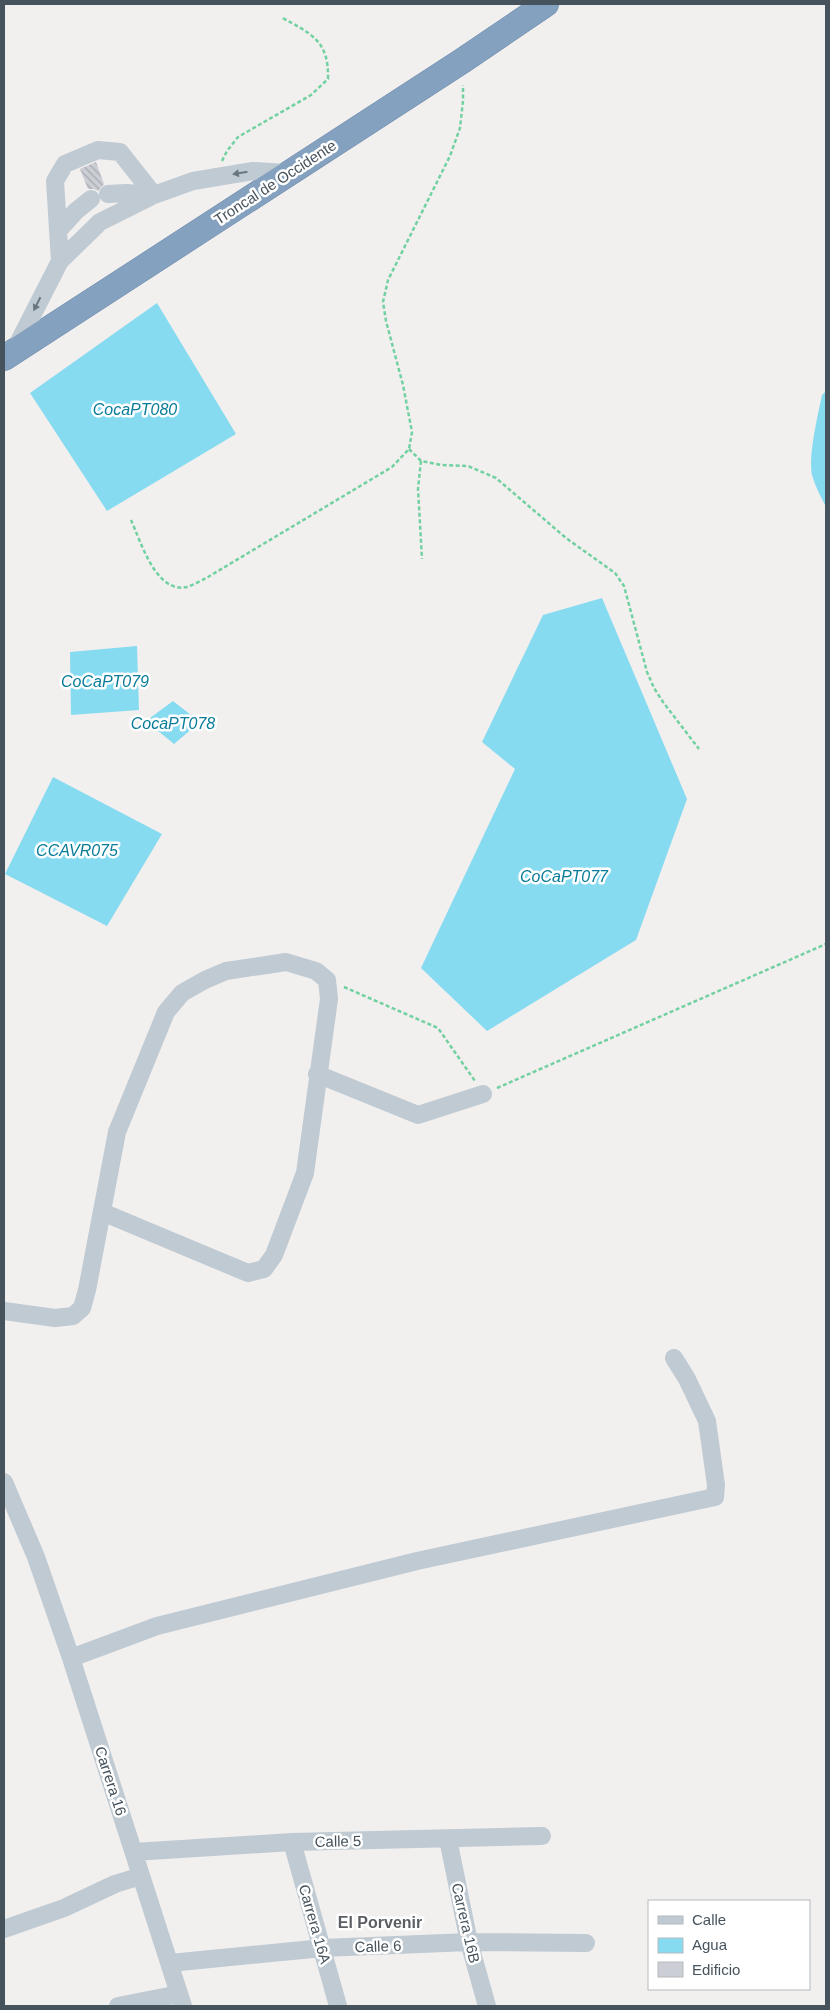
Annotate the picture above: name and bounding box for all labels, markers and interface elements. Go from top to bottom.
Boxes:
street label: Troncal de Occidente [211,136,339,228]
one-way arrow [231,170,247,178]
one-way arrow [33,297,41,311]
water label: CocaPT080 [93,401,177,418]
water label: CoCaPT079 [61,673,149,690]
water label: CocaPT078 [131,715,215,732]
water label: CCAVR075 [36,842,118,859]
water label: CoCaPT077 [520,868,609,885]
street label: Carrera 16 [92,1744,130,1818]
street label: Calle 5 [315,1832,361,1850]
street label: Carrera 16B [449,1881,483,1965]
street label: Carrera 16A [296,1882,334,1966]
legend [648,1900,810,1990]
text: Calle [692,1911,726,1928]
district label: El Porvenir [338,1914,422,1931]
text: Agua [692,1936,728,1953]
street label: Calle 6 [354,1937,402,1955]
text: Edificio [692,1961,740,1978]

